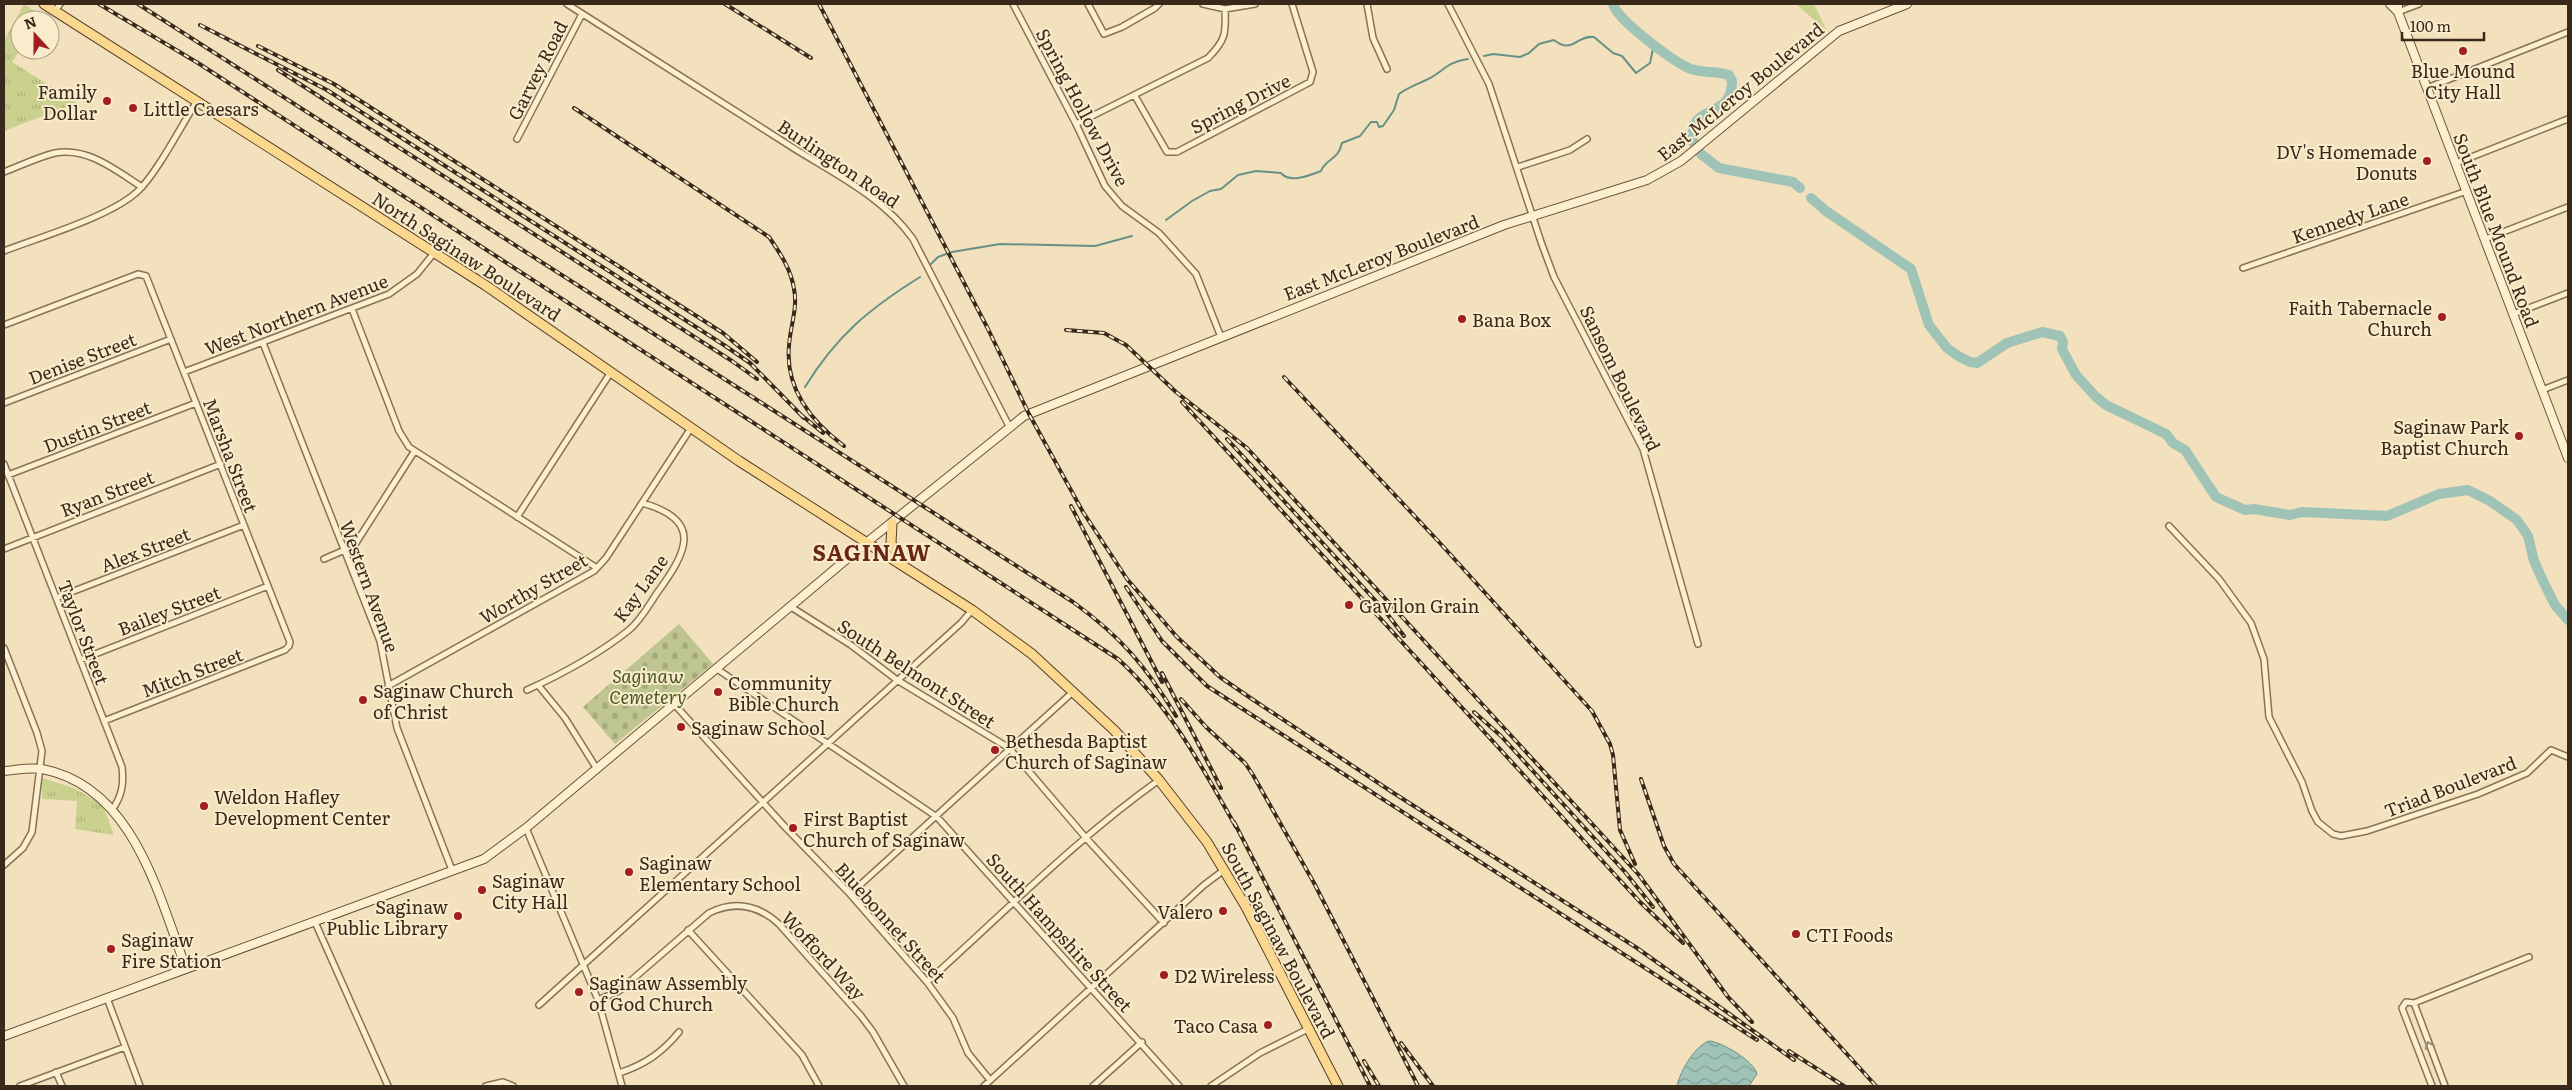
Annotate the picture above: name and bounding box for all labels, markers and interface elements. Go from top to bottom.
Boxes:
north arrow [10,10,60,60]
text: N [21,10,39,33]
scale bar [2402,10,2484,42]
text: 100 m [2410,14,2451,37]
street label: East McLeroy Boulevard [1651,15,1829,167]
street label: Garvey Road [500,16,574,124]
street label: Spring Hollow Drive [1030,23,1136,191]
marker: Blue Mound City Hall [2457,45,2469,57]
place label: Blue Mound City Hall [2411,57,2515,105]
street label: Spring Drive [1185,66,1295,140]
place label: Family Dollar [38,78,98,126]
marker: Family Dollar [101,95,113,107]
place label: Little Caesars [143,95,259,122]
marker: Little Caesars [127,102,139,114]
street label: Burlington Road [773,112,905,214]
street label: South Blue Mound Road [2447,129,2547,331]
place label: DV's Homemade Donuts [2276,138,2417,186]
marker: DV's Homemade Donuts [2421,155,2433,167]
street label: Kennedy Lane [2288,184,2412,250]
street label: North Saginaw Boulevard [367,185,567,327]
street label: East McLeroy Boulevard [1279,207,1483,307]
street label: West Northern Avenue [200,267,392,361]
place label: Faith Tabernacle Church [2288,294,2432,342]
street label: Sansom Boulevard [1574,300,1668,456]
place label: Bana Box [1472,306,1552,333]
marker: Faith Tabernacle Church [2436,311,2448,323]
marker: Bana Box [1456,313,1468,325]
street label: Denise Street [24,325,140,391]
street label: Dustin Street [39,393,155,459]
street label: Marsha Street [197,394,265,517]
place label: Saginaw Park Baptist Church [2380,413,2510,461]
marker: Saginaw Park Baptist Church [2513,430,2525,442]
street label: Ryan Street [56,463,158,523]
street label: Western Avenue [334,516,406,656]
street label: Alex Street [96,519,194,578]
district label: SAGINAW [813,535,931,568]
street label: Worthy Street [474,546,593,630]
street label: Kay Lane [606,548,674,628]
street label: Taylor Street [52,576,117,689]
street label: Bailey Street [114,578,225,642]
place label: Gavilon Grain [1359,592,1480,619]
marker: Gavilon Grain [1343,599,1355,611]
street label: South Belmont Street [833,612,1002,735]
street label: Mitch Street [137,640,247,704]
park label: Saginaw Cemetery [609,662,687,710]
place label: Community Bible Church [728,669,839,717]
place label: Saginaw Church of Christ [373,677,514,725]
marker: Community Bible Church [712,686,724,698]
marker: Saginaw Church of Christ [357,694,369,706]
place label: Saginaw School [691,714,826,741]
marker: Saginaw School [675,721,687,733]
place label: Bethesda Baptist Church of Saginaw [1005,727,1167,775]
marker: Bethesda Baptist Church of Saginaw [989,744,1001,756]
street label: Triad Boulevard [2380,748,2520,824]
place label: Weldon Hafley Development Center [214,783,390,831]
marker: Weldon Hafley Development Center [198,800,210,812]
place label: First Baptist Church of Saginaw [803,805,965,853]
marker: First Baptist Church of Saginaw [787,822,799,834]
street label: South Saginaw Boulevard [1216,837,1342,1043]
street label: South Hampshire Street [981,846,1140,1018]
place label: Saginaw Elementary School [639,849,801,897]
street label: Bluebonnet Street [829,856,953,989]
marker: Saginaw Elementary School [623,866,635,878]
place label: Saginaw City Hall [492,867,568,915]
marker: Saginaw City Hall [476,884,488,896]
place label: Saginaw Public Library [326,893,449,941]
place label: Valero [1157,898,1213,925]
street label: Wofford Way [776,904,873,1006]
marker: Valero [1217,905,1229,917]
marker: Saginaw Public Library [452,910,464,922]
place label: CTI Foods [1806,921,1893,948]
place label: Saginaw Fire Station [121,926,222,974]
marker: CTI Foods [1790,928,1802,940]
marker: Saginaw Fire Station [105,943,117,955]
place label: D2 Wireless [1174,962,1274,989]
place label: Saginaw Assembly of God Church [589,969,748,1017]
marker: D2 Wireless [1158,969,1170,981]
marker: Saginaw Assembly of God Church [573,986,585,998]
place label: Taco Casa [1174,1012,1258,1039]
marker: Taco Casa [1262,1019,1274,1031]
one-way arrow [2425,1041,2436,1050]

